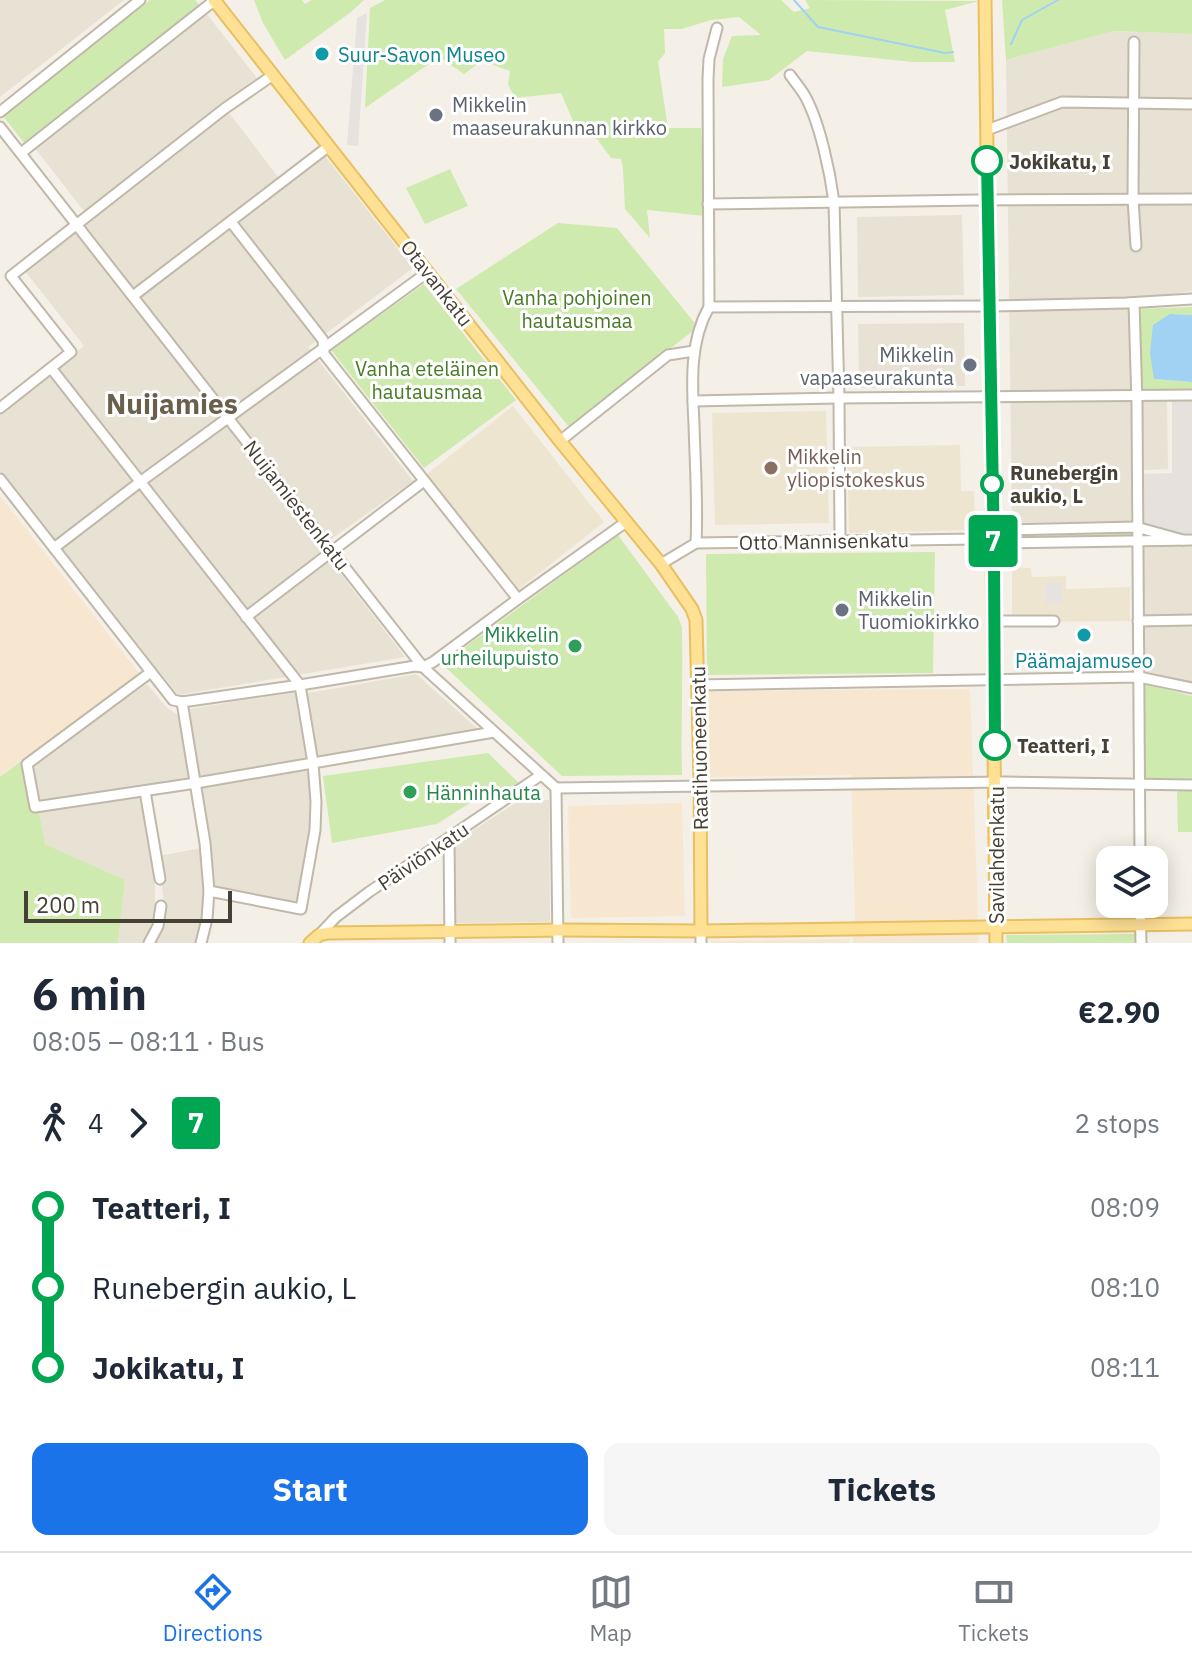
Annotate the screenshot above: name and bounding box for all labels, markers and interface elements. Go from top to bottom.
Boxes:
place label: Suur-Savon Museo [338,41,505,68]
marker: Suur-Savon Museo [313,45,331,63]
place label: Mikkelin maaseurakunnan kirkko [452,91,667,141]
marker: Mikkelin maaseurakunnan kirkko [427,106,445,124]
marker: Jokikatu, I [972,146,1002,176]
place label: Jokikatu, I [1009,148,1111,175]
street label: Otavankatu [395,234,479,332]
park label: Vanha pohjoinen hautausmaa [502,284,652,334]
place label: Mikkelin vapaaseurakunta [800,341,954,391]
park label: Vanha eteläinen hautausmaa [355,355,499,405]
marker: Mikkelin vapaaseurakunta [961,356,979,374]
district label: Nuijamies [106,385,238,422]
street label: Nuijamiestenkatu [238,434,356,576]
place label: Mikkelin yliopistokeskus [787,443,925,493]
marker: Mikkelin yliopistokeskus [762,459,780,477]
place label: Runebergin aukio, L [1010,459,1118,509]
marker: Runebergin aukio, L [981,473,1003,495]
line badge: 7 [967,515,1019,567]
text: 7 [985,522,1001,559]
street label: Otto Mannisenkatu [739,526,909,556]
place label: Mikkelin Tuomiokirkko [858,585,979,635]
marker: Mikkelin Tuomiokirkko [833,601,851,619]
place label: Mikkelin urheilupuisto [440,621,559,671]
marker: Päämajamuseo [1075,626,1093,644]
marker: Mikkelin urheilupuisto [566,637,584,655]
place label: Päämajamuseo [1015,647,1153,674]
street label: Raatihuoneenkatu [684,666,714,830]
marker: Teatteri, I [980,730,1010,760]
place label: Teatteri, I [1017,732,1110,759]
place label: Hänninhauta [426,779,541,806]
marker: Hänninhauta [401,783,419,801]
street label: Savilahdenkatu [983,786,1010,924]
street label: Päiviönkatu [372,816,474,896]
map controls [1096,846,1168,918]
button: layers [1096,846,1168,918]
scale bar [24,887,232,923]
text: 200 m [36,890,100,919]
text: 6 min [32,965,147,1022]
text: €2.90 [1078,992,1160,1031]
text: 08:05 – 08:11 · Bus [32,1024,265,1058]
icon: walk [32,1101,76,1145]
icon: forward [116,1101,160,1145]
text: 7 [188,1104,204,1141]
text: 4 [88,1106,104,1140]
text: 2 stops [1074,1106,1160,1140]
text: Teatteri, I [92,1188,231,1227]
text: 08:09 [1090,1190,1160,1224]
text: Runebergin aukio, L [92,1268,356,1307]
text: 08:10 [1090,1270,1160,1304]
text: Jokikatu, I [92,1348,245,1387]
text: 08:11 [1090,1350,1160,1384]
button: Start [32,1443,588,1535]
button: Tickets [604,1443,1160,1535]
tab: Directions [163,1570,263,1647]
tab: Map [589,1570,633,1647]
tab: Tickets [958,1570,1029,1647]

